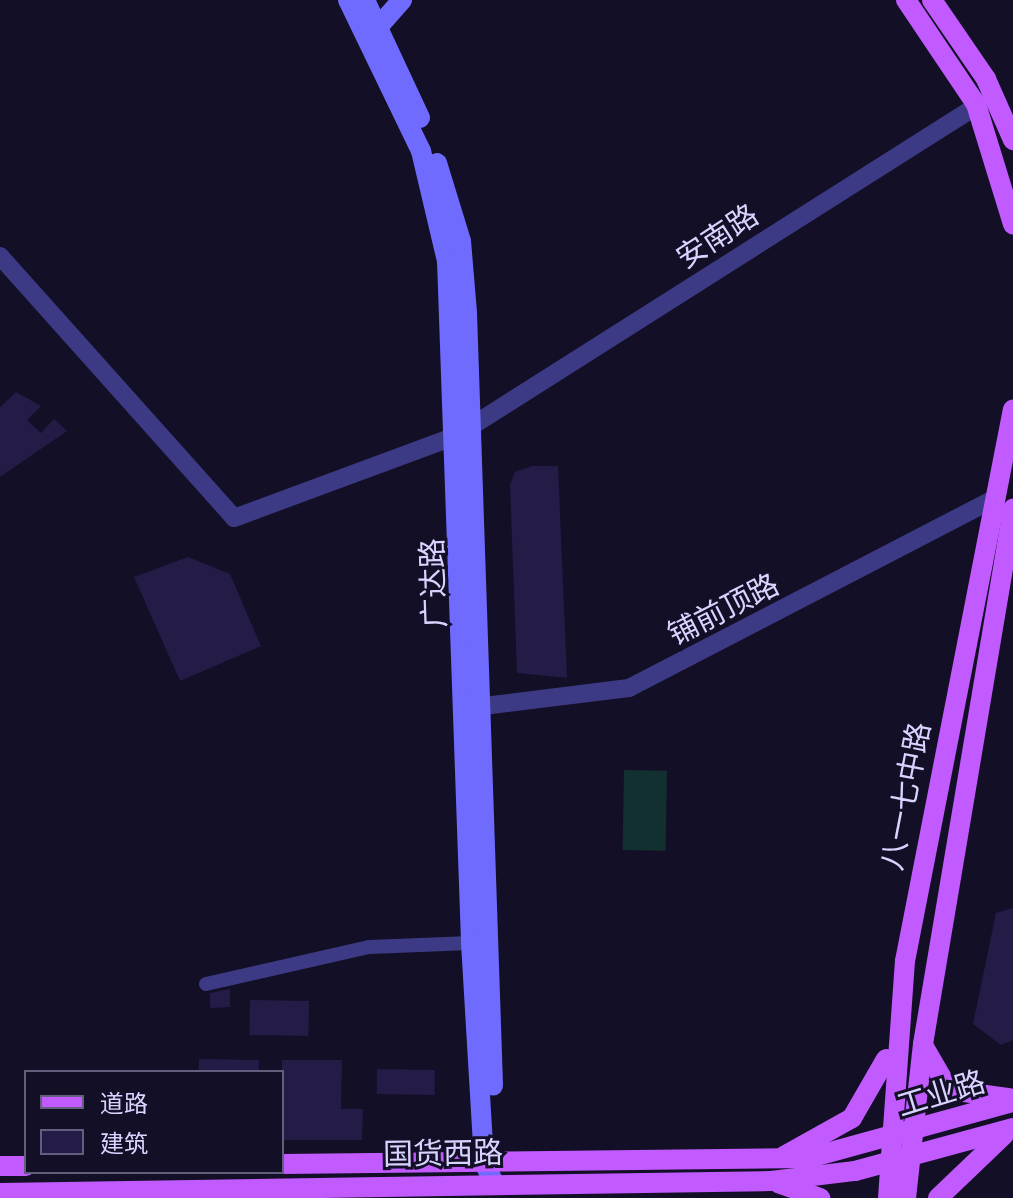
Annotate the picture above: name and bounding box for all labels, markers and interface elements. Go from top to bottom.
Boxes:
street label: 安南路 [669,196,765,276]
street label: 广达路 [413,537,453,629]
street label: 铺前顶路 [661,566,785,652]
street label: 八一七中路 [873,719,937,873]
street label: 工业路 [893,1063,989,1123]
legend [24,1070,284,1174]
text: 道路 [100,1085,148,1121]
text: 建筑 [100,1125,148,1161]
street label: 国货西路 [383,1134,503,1172]

